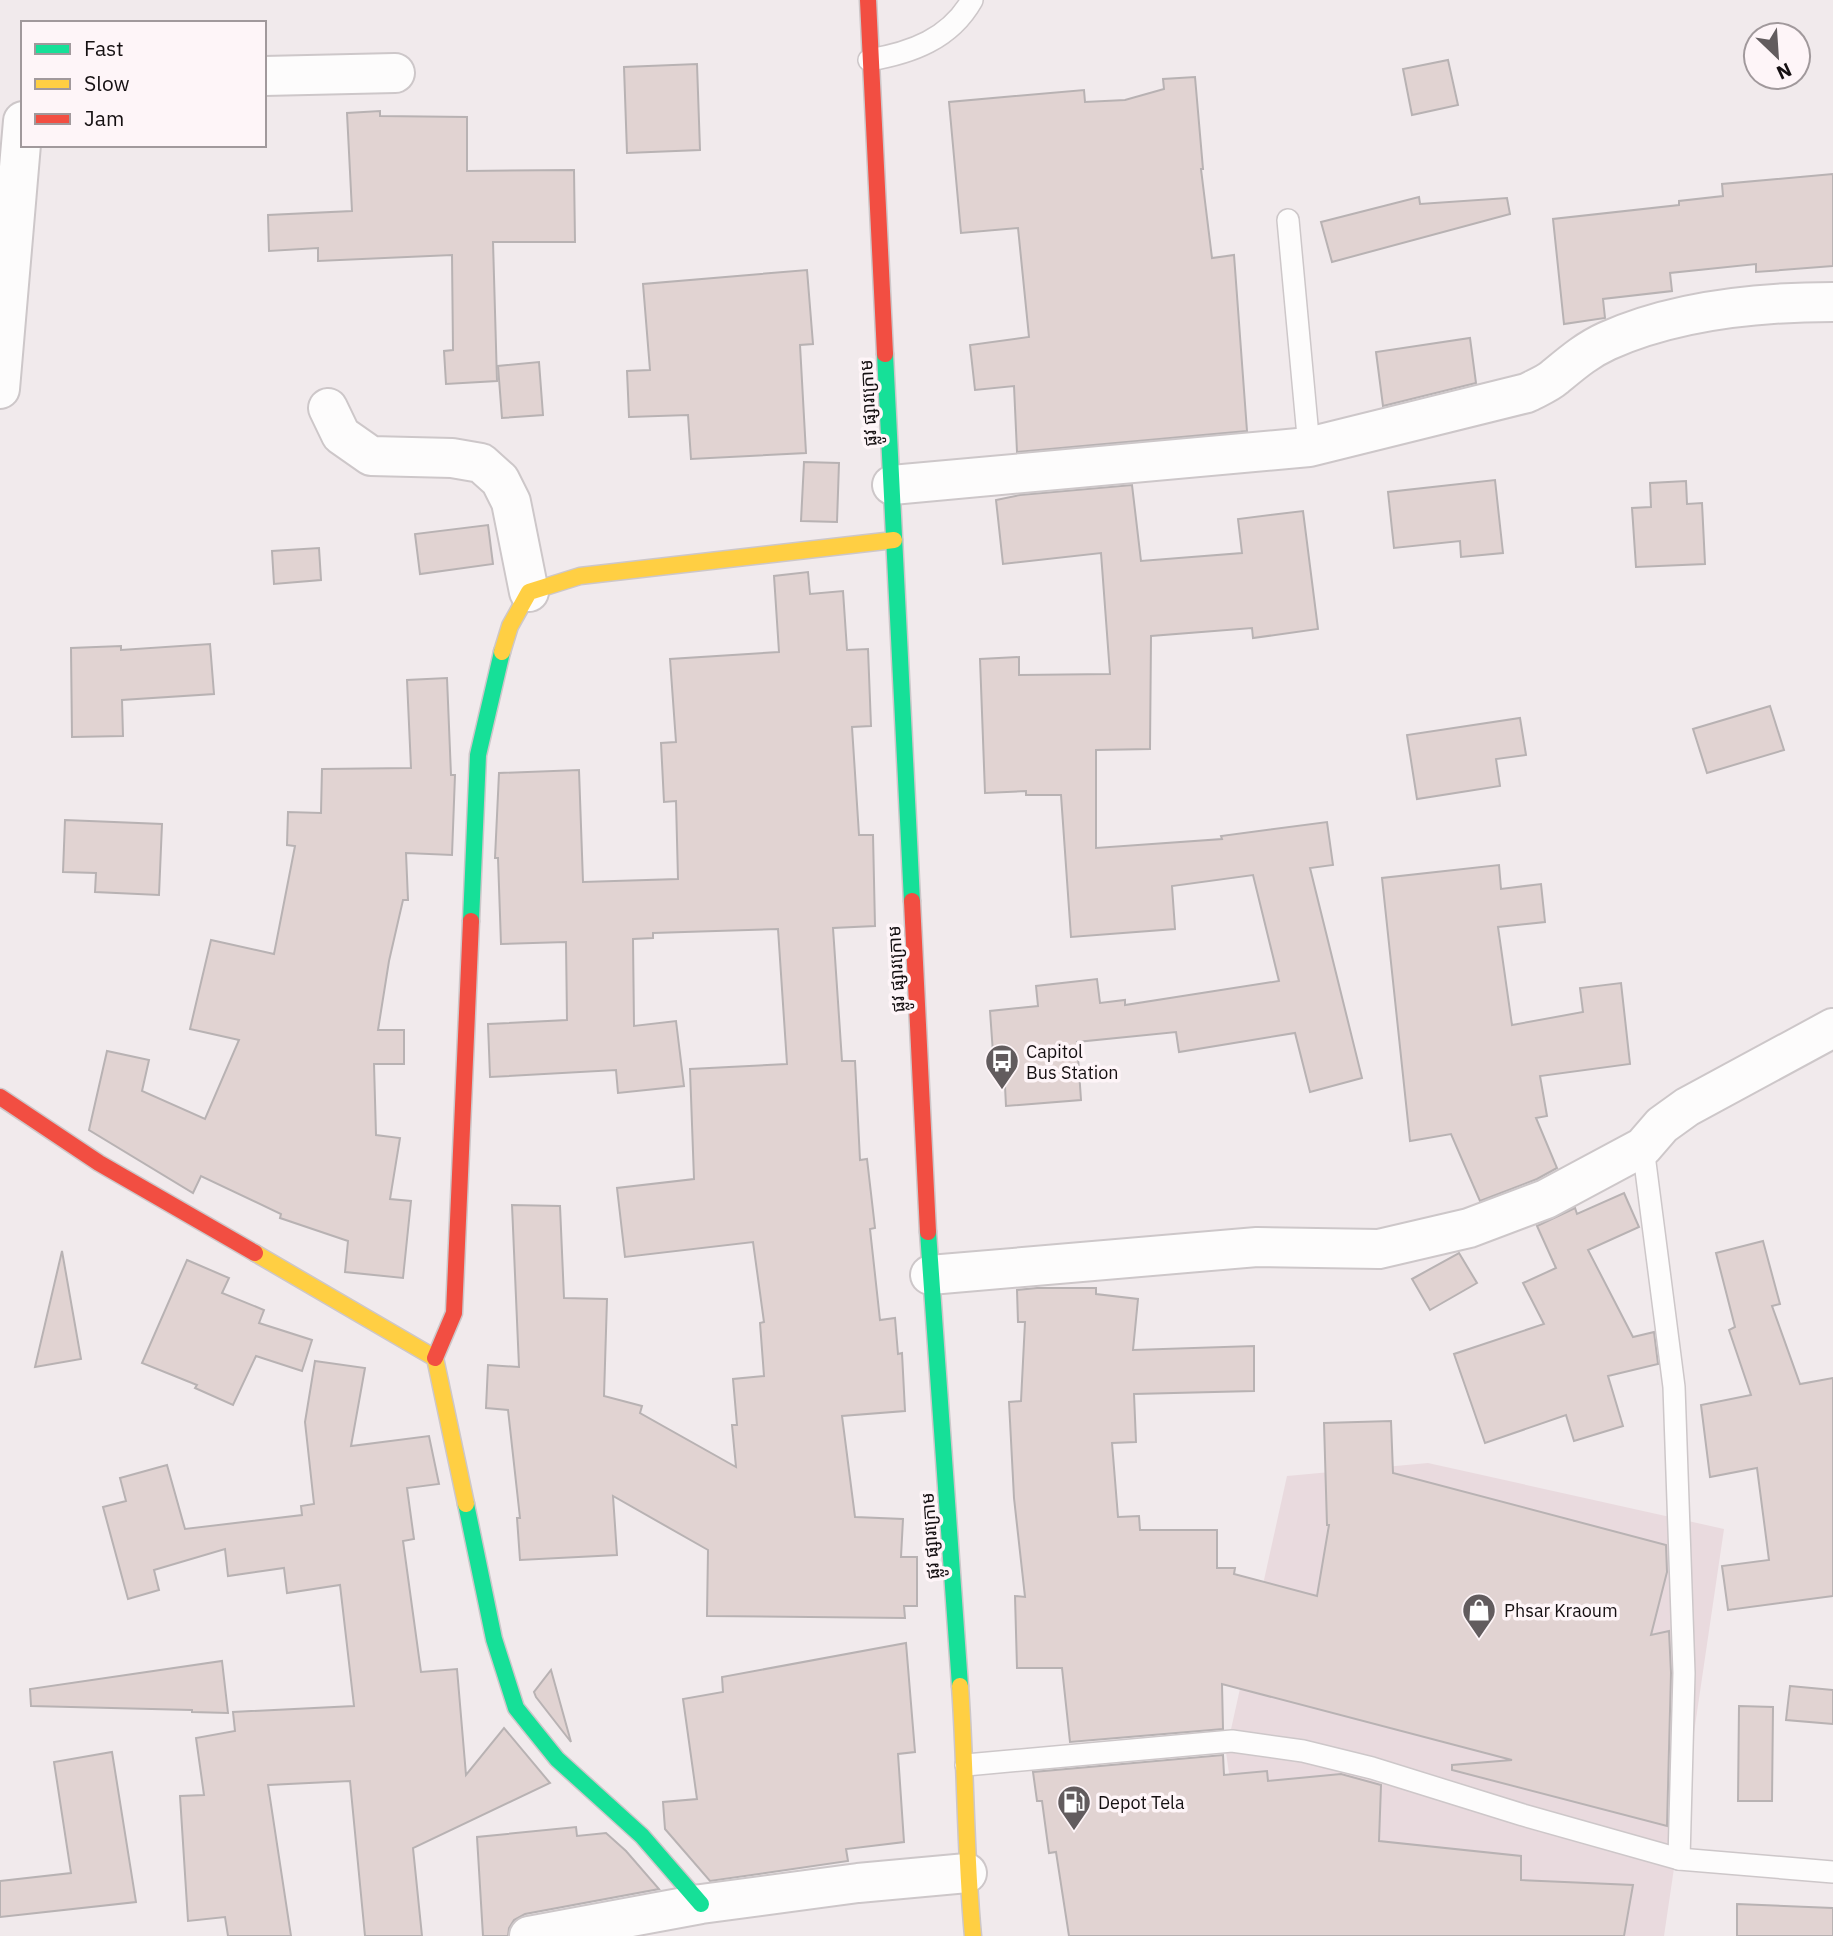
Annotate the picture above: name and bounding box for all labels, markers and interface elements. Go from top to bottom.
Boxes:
legend [21,21,266,147]
north arrow [1742,21,1812,91]
text: Fast [84,34,124,62]
text: N [1773,58,1795,85]
text: Slow [84,69,130,97]
text: Jam [84,104,124,132]
street label: ផ្លូវ ផ្សារក្រោម [854,359,887,447]
street label: ផ្លូវ ផ្សារក្រោម [882,925,915,1013]
place label: Capitol Bus Station [1026,1040,1119,1084]
bus stop icon: Capitol Bus Station [983,1042,1021,1091]
street label: ផ្លូវ ផ្សារក្រោម [915,1491,950,1580]
shop icon: Phsar Kraoum [1460,1591,1498,1640]
place label: Phsar Kraoum [1504,1599,1618,1622]
fuel station icon: Depot Tela [1055,1783,1093,1832]
place label: Depot Tela [1098,1791,1185,1814]

